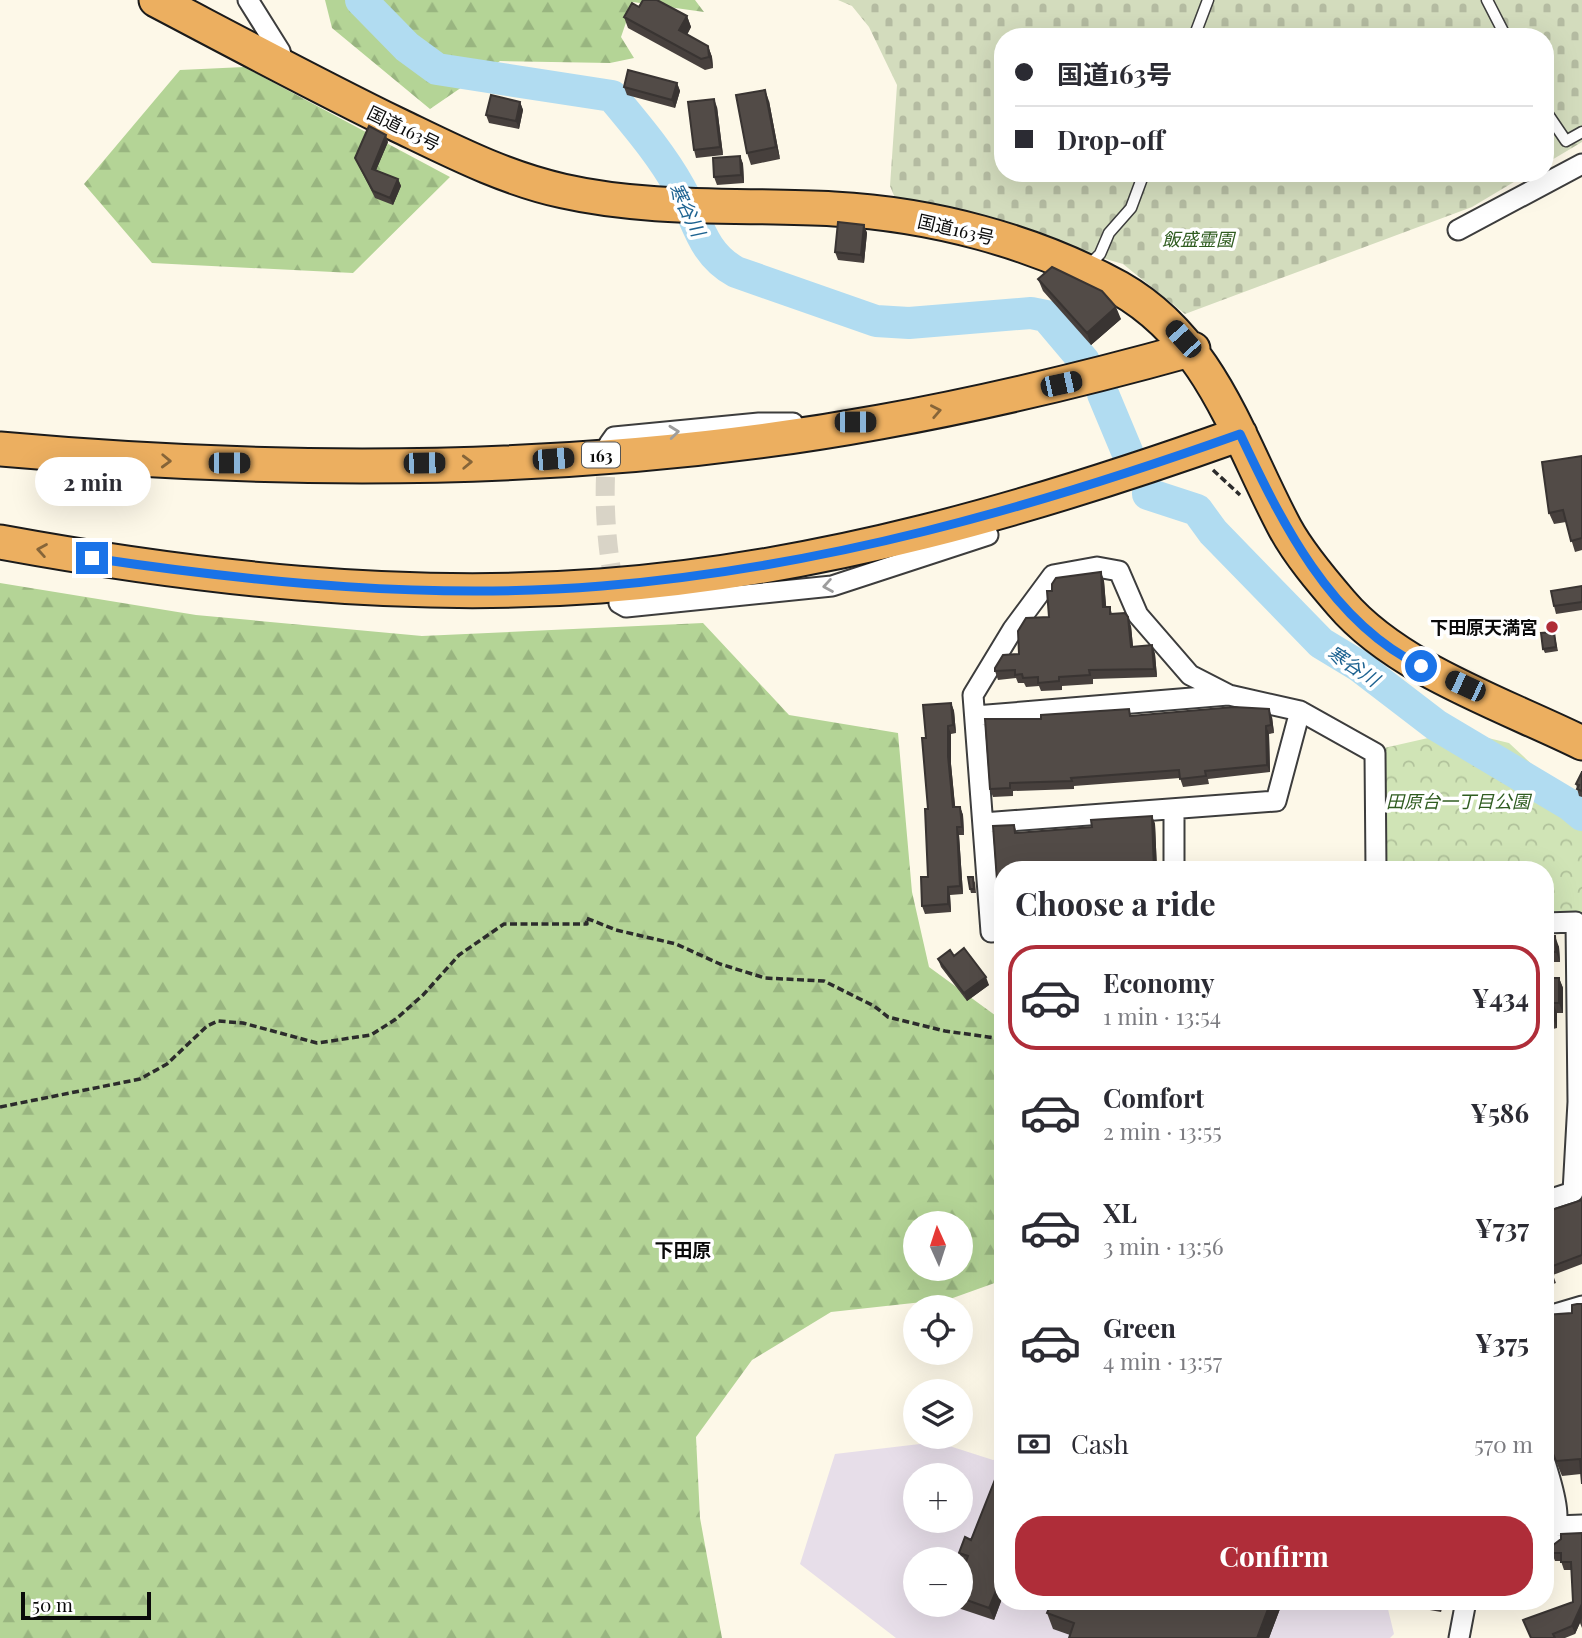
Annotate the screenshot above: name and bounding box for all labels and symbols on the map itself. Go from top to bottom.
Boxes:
street label: 国道163号 [364,100,444,156]
water label: 寒谷川 [664,178,713,242]
street label: 国道163号 [915,209,997,249]
park label: 飯盛霊園 [1162,227,1237,251]
car [1162,316,1205,362]
car [1039,369,1084,399]
one-way arrow [930,404,942,419]
car [835,412,877,433]
one-way arrow [668,424,679,439]
road number: 163 [582,442,620,468]
car [532,447,575,471]
car [403,452,446,474]
one-way arrow [161,453,172,469]
car [209,453,251,474]
one-way arrow [461,455,472,470]
callout: 2 min [34,456,150,505]
route end [76,542,108,574]
one-way arrow [37,543,48,558]
one-way arrow [822,578,834,593]
place label: 下田原天満宮 [1430,615,1538,639]
marker: 下田原天満宮 [1544,619,1560,635]
water label: 寒谷川 [1323,639,1387,693]
route start [1405,650,1437,682]
car [1442,668,1489,704]
park label: 田原台一丁目公園 [1386,789,1533,813]
north arrow [903,1211,973,1281]
district label: 下田原 [654,1236,712,1262]
scale bar [21,1589,150,1621]

